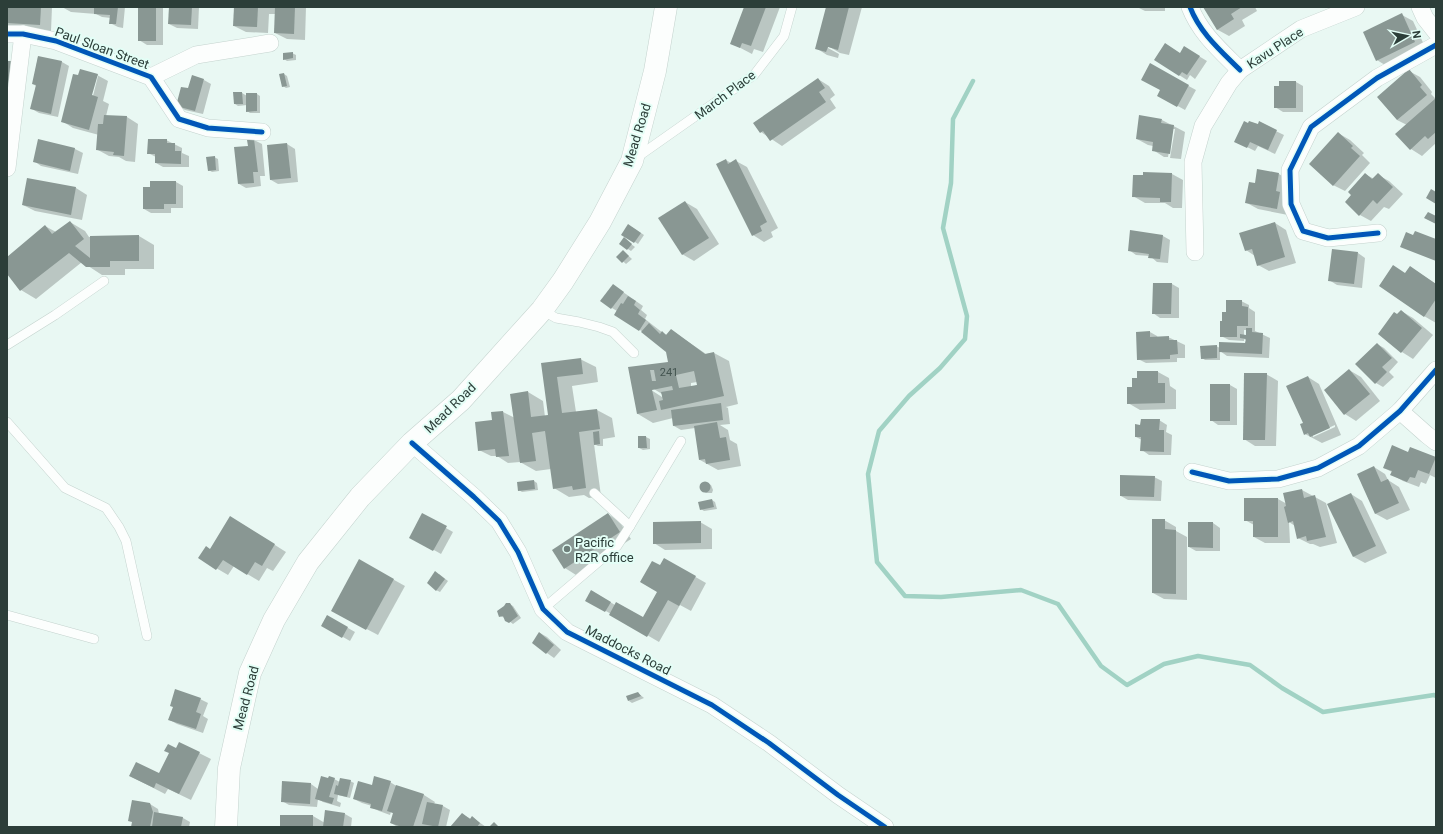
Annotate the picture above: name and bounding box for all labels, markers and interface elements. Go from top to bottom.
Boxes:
north arrow [1387,16,1427,56]
street label: Paul Sloan Street [53,24,151,72]
street label: Kavu Place [1244,24,1306,72]
text: N [1409,30,1423,40]
street label: March Place [692,67,758,123]
street label: Mead Road [620,101,654,169]
house number: 241 [660,366,678,379]
street label: Mead Road [421,380,479,436]
place label: Pacific R2R office [575,535,634,565]
marker: Pacific R2R office [562,544,572,554]
street label: Maddocks Road [583,622,673,678]
street label: Mead Road [230,664,262,732]

